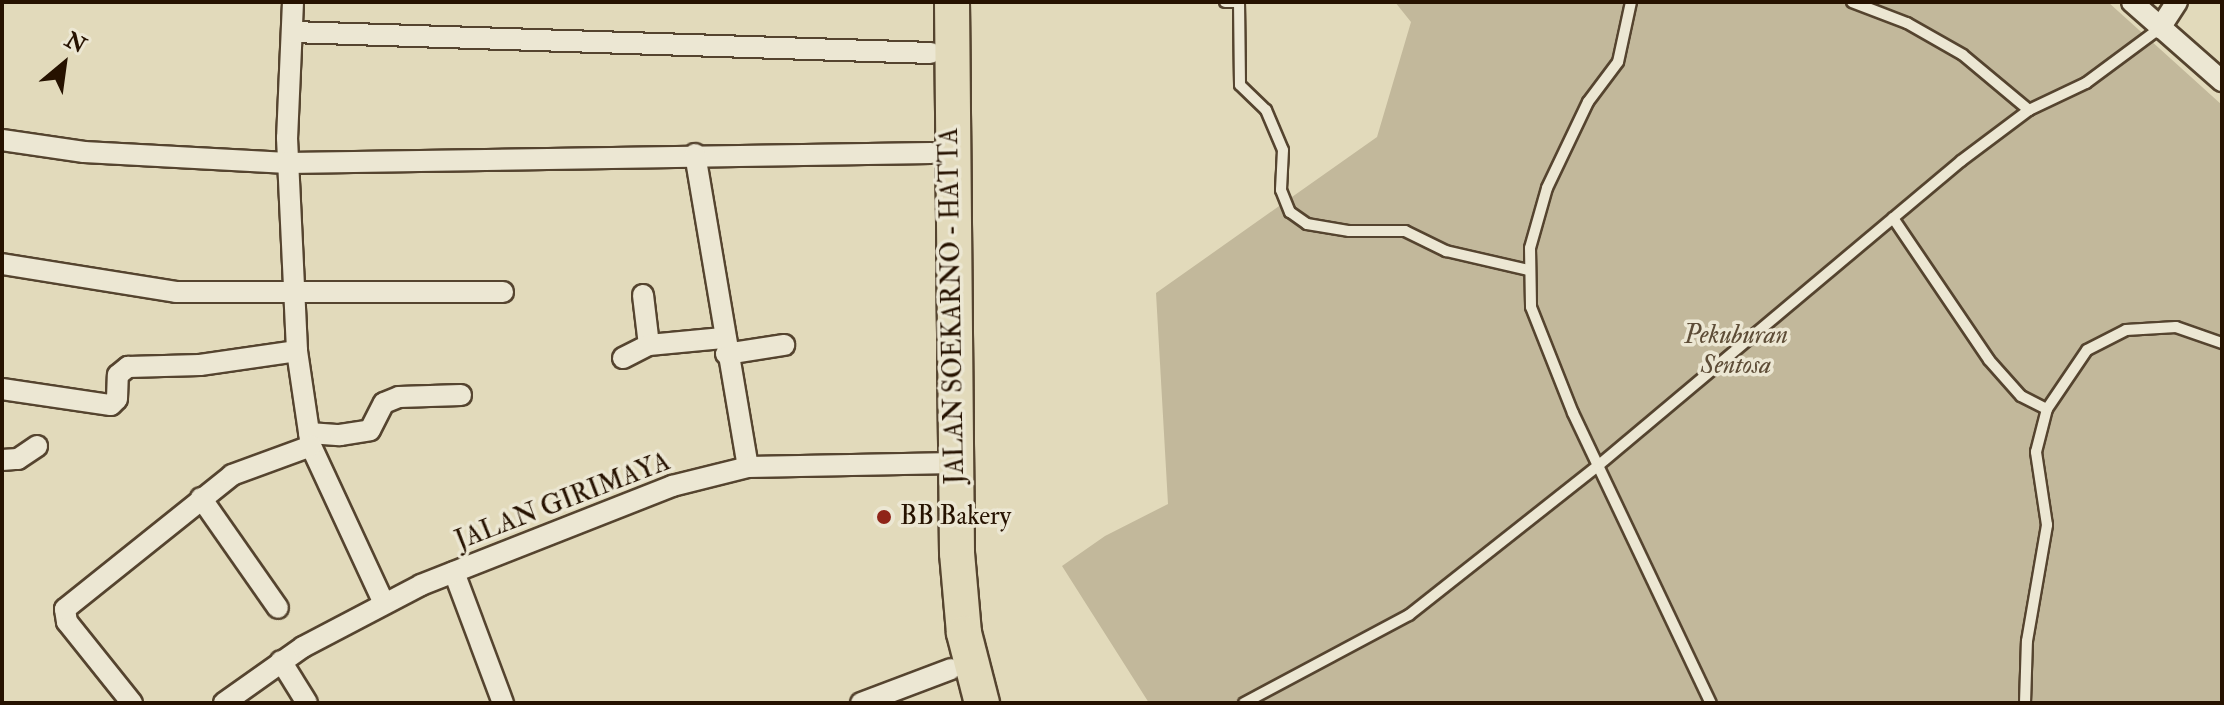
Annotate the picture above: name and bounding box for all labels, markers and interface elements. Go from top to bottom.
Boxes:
north arrow [24,24,104,104]
text: N [60,26,91,60]
street label: JALAN SOEKARNO - HATTA [934,127,972,485]
park label: Pekuburan Sentosa [1684,320,1788,382]
street label: JALAN GIRIMAYA [451,447,675,557]
place label: BB Bakery [900,501,1011,533]
marker: BB Bakery [875,508,893,526]

